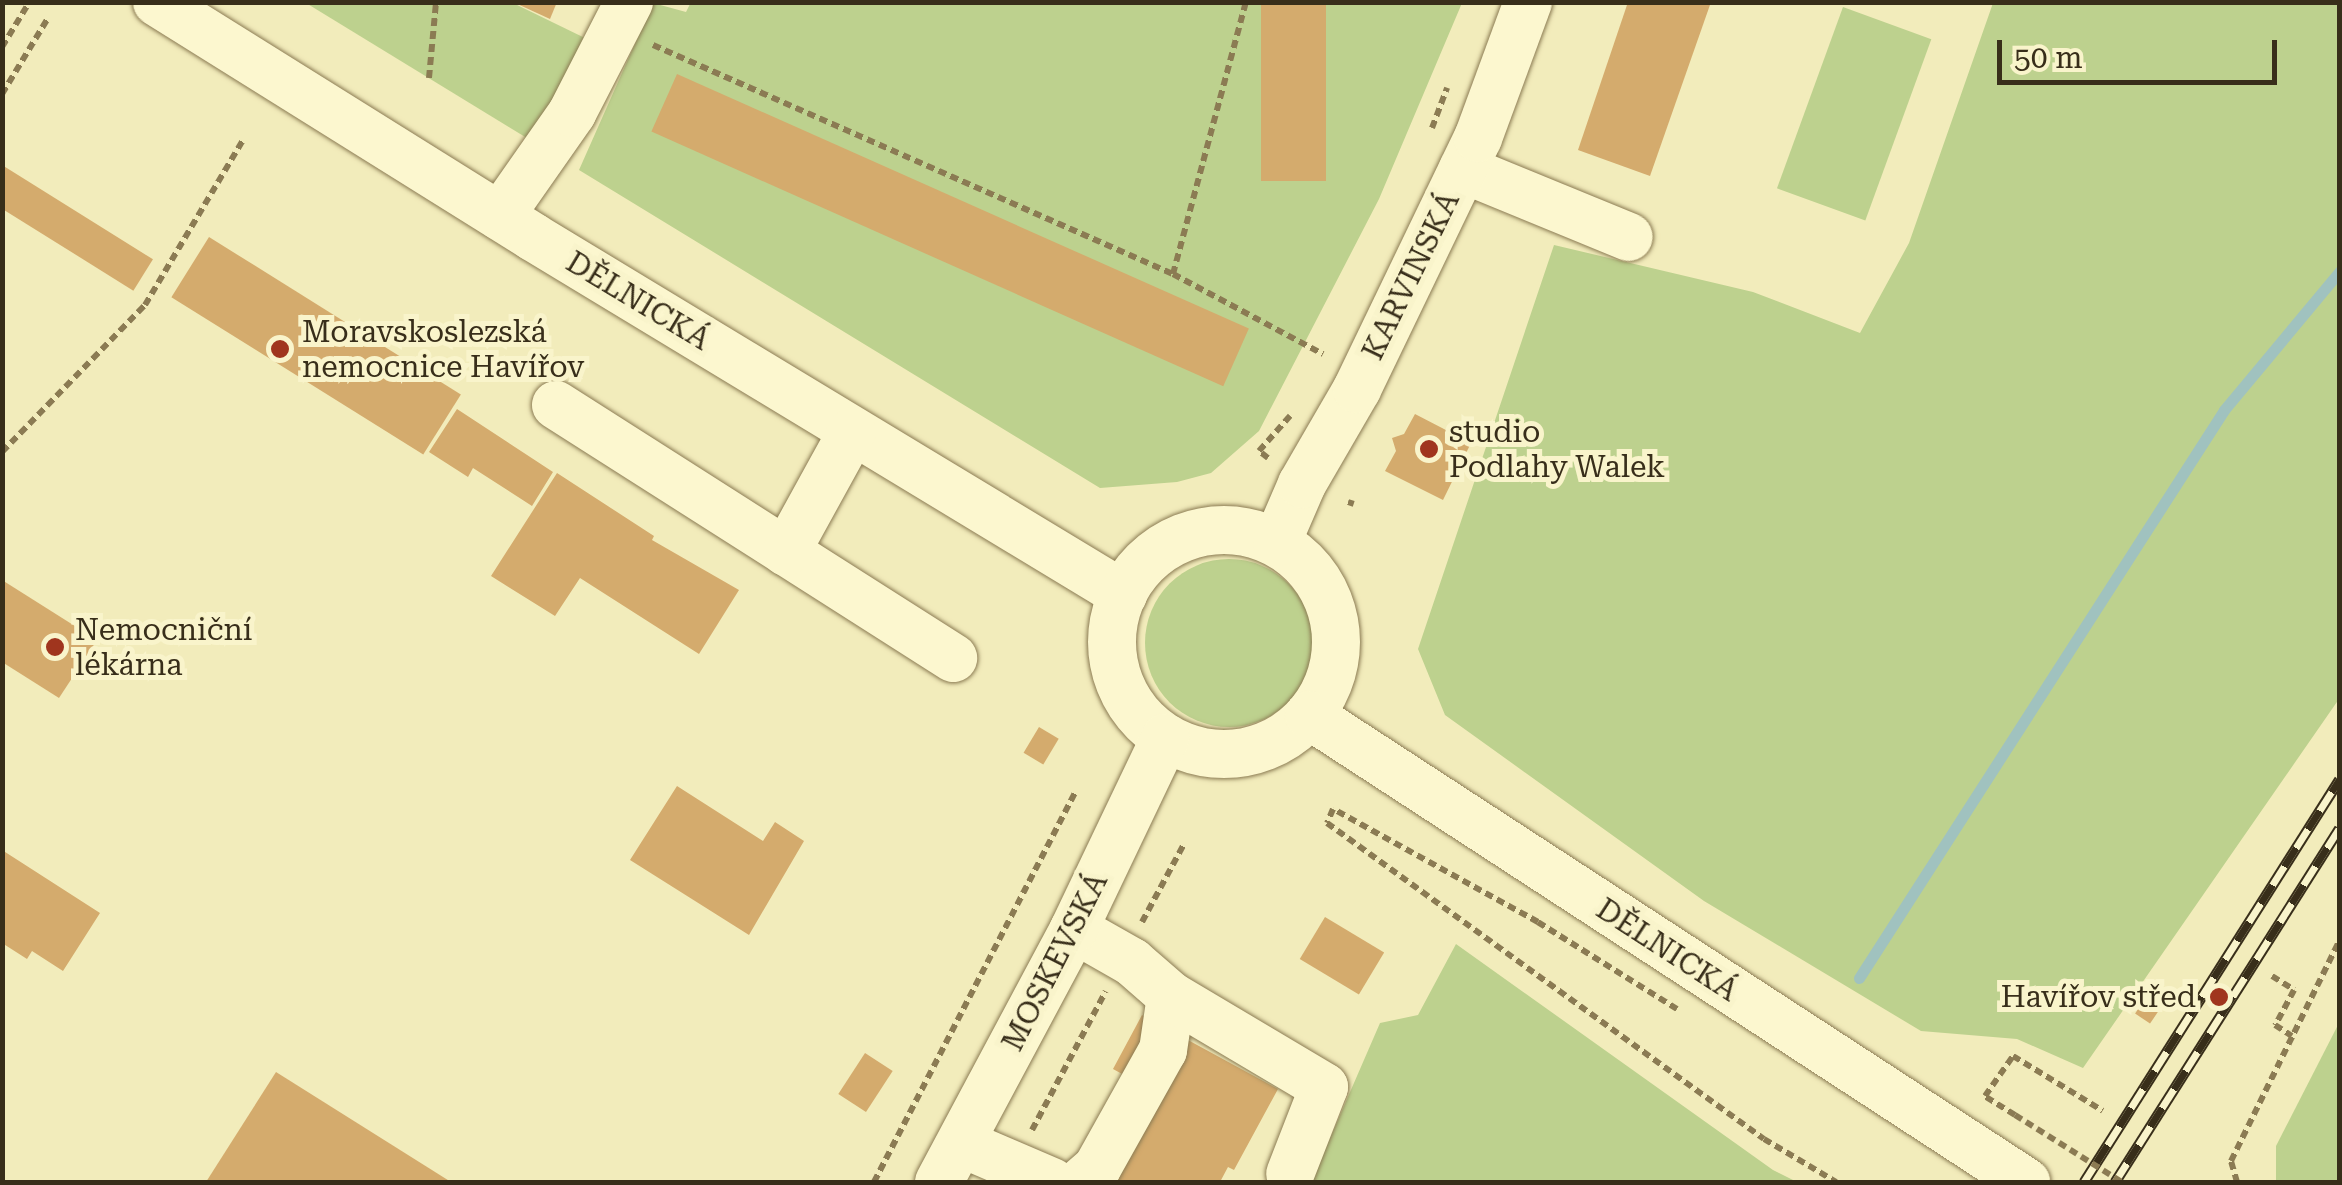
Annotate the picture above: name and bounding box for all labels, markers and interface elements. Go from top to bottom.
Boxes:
scale bar [2002,20,2282,82]
text: 50 m [2014,40,2083,75]
street label: KARVINSKÁ [1355,186,1467,366]
street label: DĚLNICKÁ [560,244,716,358]
place label: Moravskoslezská nemocnice Havířov [302,314,584,384]
marker: Moravskoslezská nemocnice Havířov [267,336,293,362]
place label: studio Podlahy Walek [1449,414,1665,484]
marker: studio Podlahy Walek [1418,438,1440,460]
place label: Nemocniční lékárna [75,612,252,682]
marker: Nemocniční lékárna [44,636,66,658]
street label: MOSKEVSKÁ [995,867,1115,1057]
street label: DĚLNICKÁ [1590,891,1744,1009]
place label: Havířov střed [2001,979,2196,1015]
marker: Havířov střed [2206,984,2232,1010]

